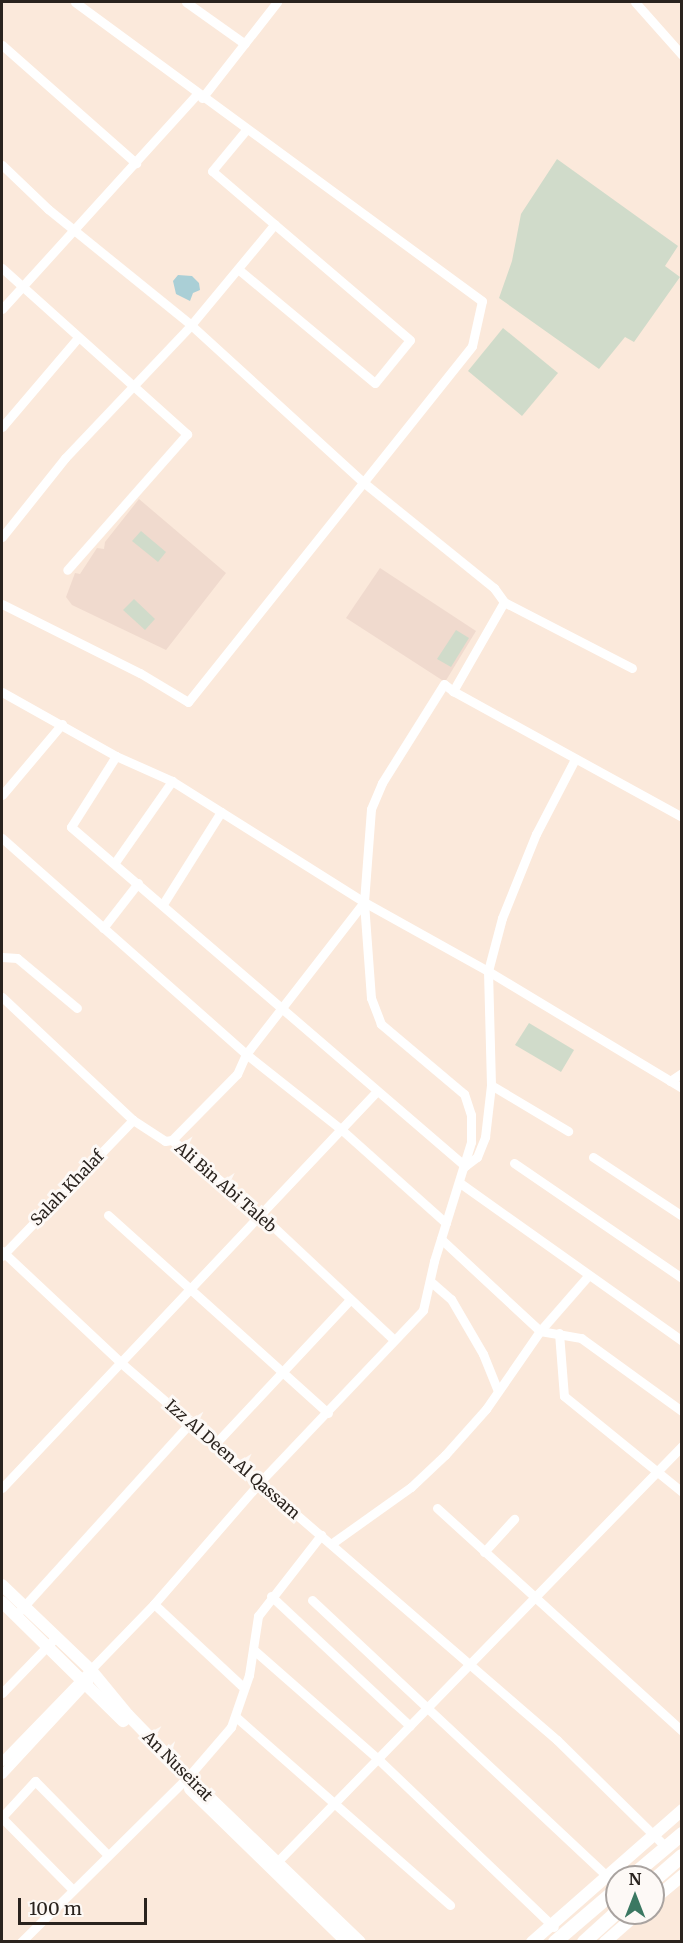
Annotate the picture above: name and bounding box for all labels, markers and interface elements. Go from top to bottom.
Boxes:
street label: Ali Bin Abi Taleb [172,1138,280,1236]
street label: Salah Khalaf [26,1147,108,1229]
street label: Izz Al Deen Al Qassam [162,1395,304,1523]
street label: An Nuseirat [139,1727,217,1805]
north arrow [605,1865,665,1925]
text: N [629,1869,641,1889]
scale bar [21,1886,150,1924]
text: 100 m [29,1897,82,1920]

